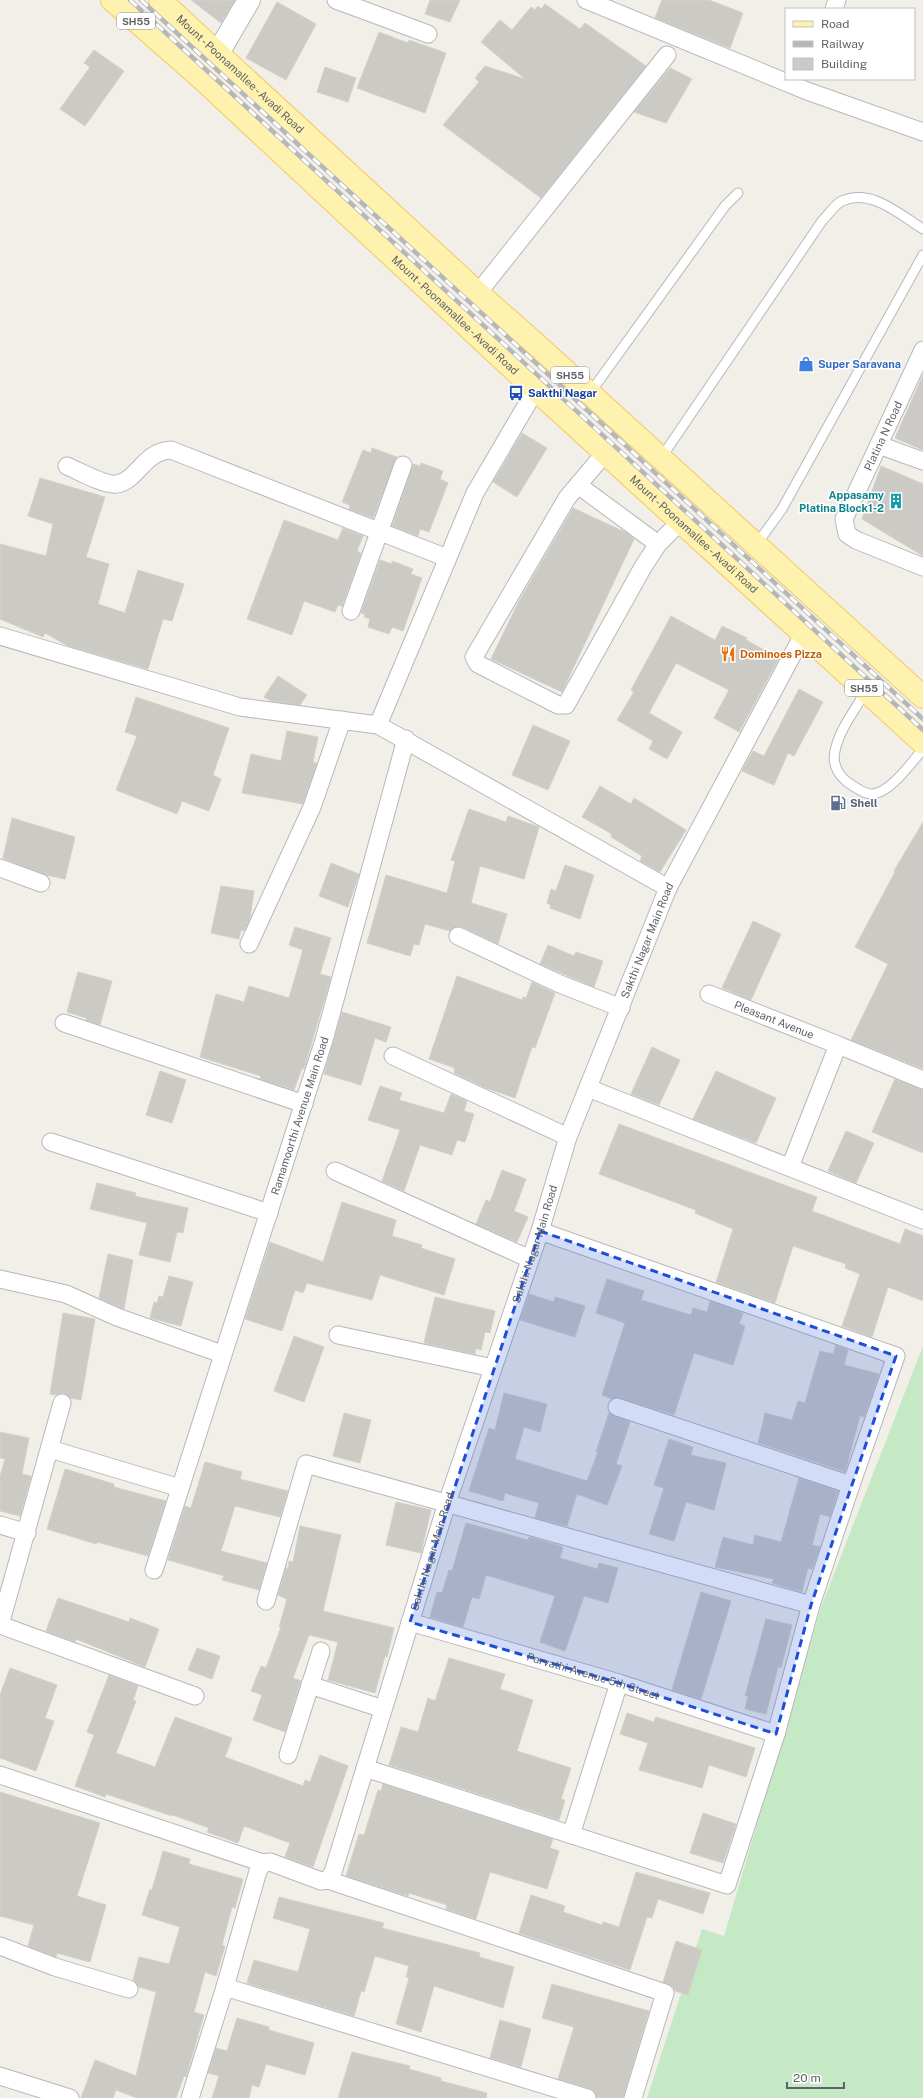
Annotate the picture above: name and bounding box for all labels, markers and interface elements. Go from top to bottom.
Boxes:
legend [785,8,915,80]
street label: Mount - Poonamallee - Avadi Road [174,12,306,135]
road number: SH55 [117,13,155,29]
text: Road [821,17,849,31]
text: Railway [821,37,865,51]
text: Building [821,57,867,71]
street label: Mount - Poonamallee - Avadi Road [389,253,521,377]
shop icon: Super Saravana [797,355,815,373]
place label: Super Saravana [818,358,901,370]
road number: SH55 [551,367,589,383]
bus stop icon: Sakthi Nagar [507,384,525,402]
place label: Sakthi Nagar [528,387,597,399]
street label: Platina N Road [862,399,904,473]
street label: Mount - Poonamallee - Avadi Road [628,473,760,595]
place label: Appasamy Platina Block1-2 [799,489,885,514]
building icon: Appasamy Platina Block1-2 [887,492,905,510]
restaurant icon: Dominoes Pizza [719,645,737,663]
place label: Dominoes Pizza [740,648,822,660]
road number: SH55 [845,680,883,696]
fuel station icon: Shell [829,794,847,812]
place label: Shell [850,797,878,809]
street label: Sakthi Nagar Main Road [618,881,676,1000]
street label: Pleasant Avenue [732,999,816,1041]
street label: Ramamoorthi Avenue Main Road [269,1035,331,1196]
street label: Sakthi Nagar Main Road [510,1184,559,1305]
street label: Sakthi Nagar Main Road [408,1491,456,1612]
street label: Parvathi Avenue 5th Street [526,1650,661,1702]
scale bar [787,2064,844,2090]
text: 20 m [793,2071,821,2085]

